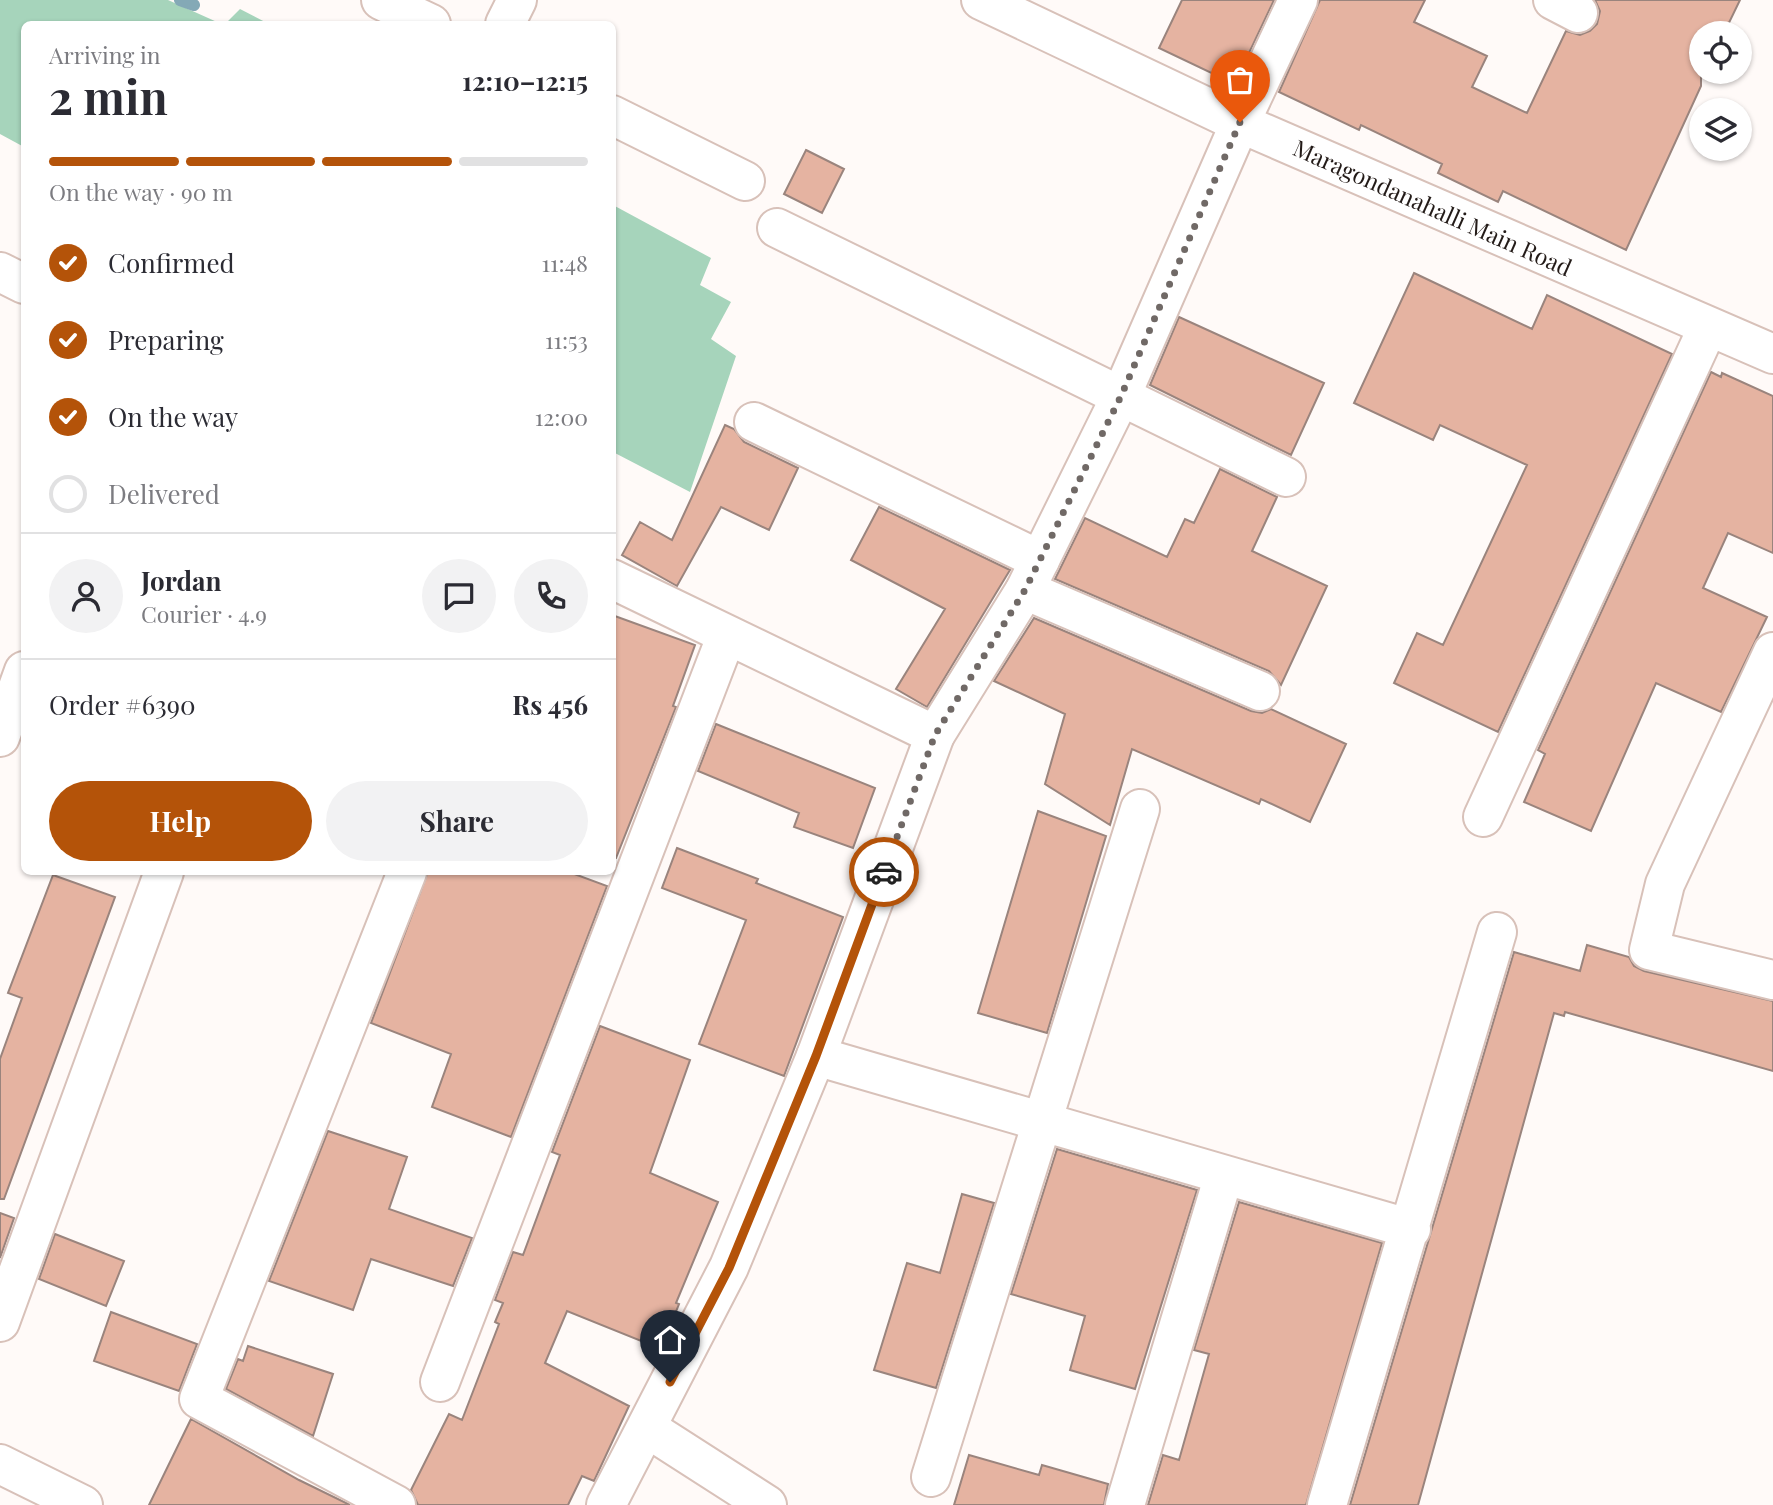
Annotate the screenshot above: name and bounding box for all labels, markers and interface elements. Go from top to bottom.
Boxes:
map controls [1689,21,1752,161]
button: locate [1689,21,1752,84]
text: Arriving in [49,39,161,70]
pin [1210,50,1270,122]
icon: bag [1221,61,1259,99]
text: 12:10–12:15 [462,63,588,98]
text: 2 min [49,65,168,127]
button: layers [1689,98,1752,161]
street label: Maragondanahalli Main Road [1289,131,1577,283]
text: On the way · 90 m [49,176,233,207]
icon: check [49,244,87,282]
text: Confirmed [108,245,235,280]
text: 11:48 [542,247,588,278]
icon: check [49,321,87,359]
text: Preparing [108,322,224,357]
text: 11:53 [545,324,588,355]
icon: check [49,398,87,436]
text: On the way [108,399,238,434]
text: 12:00 [535,401,588,432]
text: Delivered [108,476,220,511]
button: person [49,559,123,633]
button: chat [422,559,496,633]
button: phone [514,559,588,633]
text: Jordan [141,563,221,598]
text: Courier · 4.9 [141,598,267,629]
text: Order #6390 [49,687,196,722]
text: Rs 456 [512,687,588,722]
button: Help [49,781,312,861]
button: Share [326,781,588,861]
courier [849,837,919,907]
icon: car [865,853,903,891]
pin [640,1310,700,1382]
icon: home [651,1321,689,1359]

